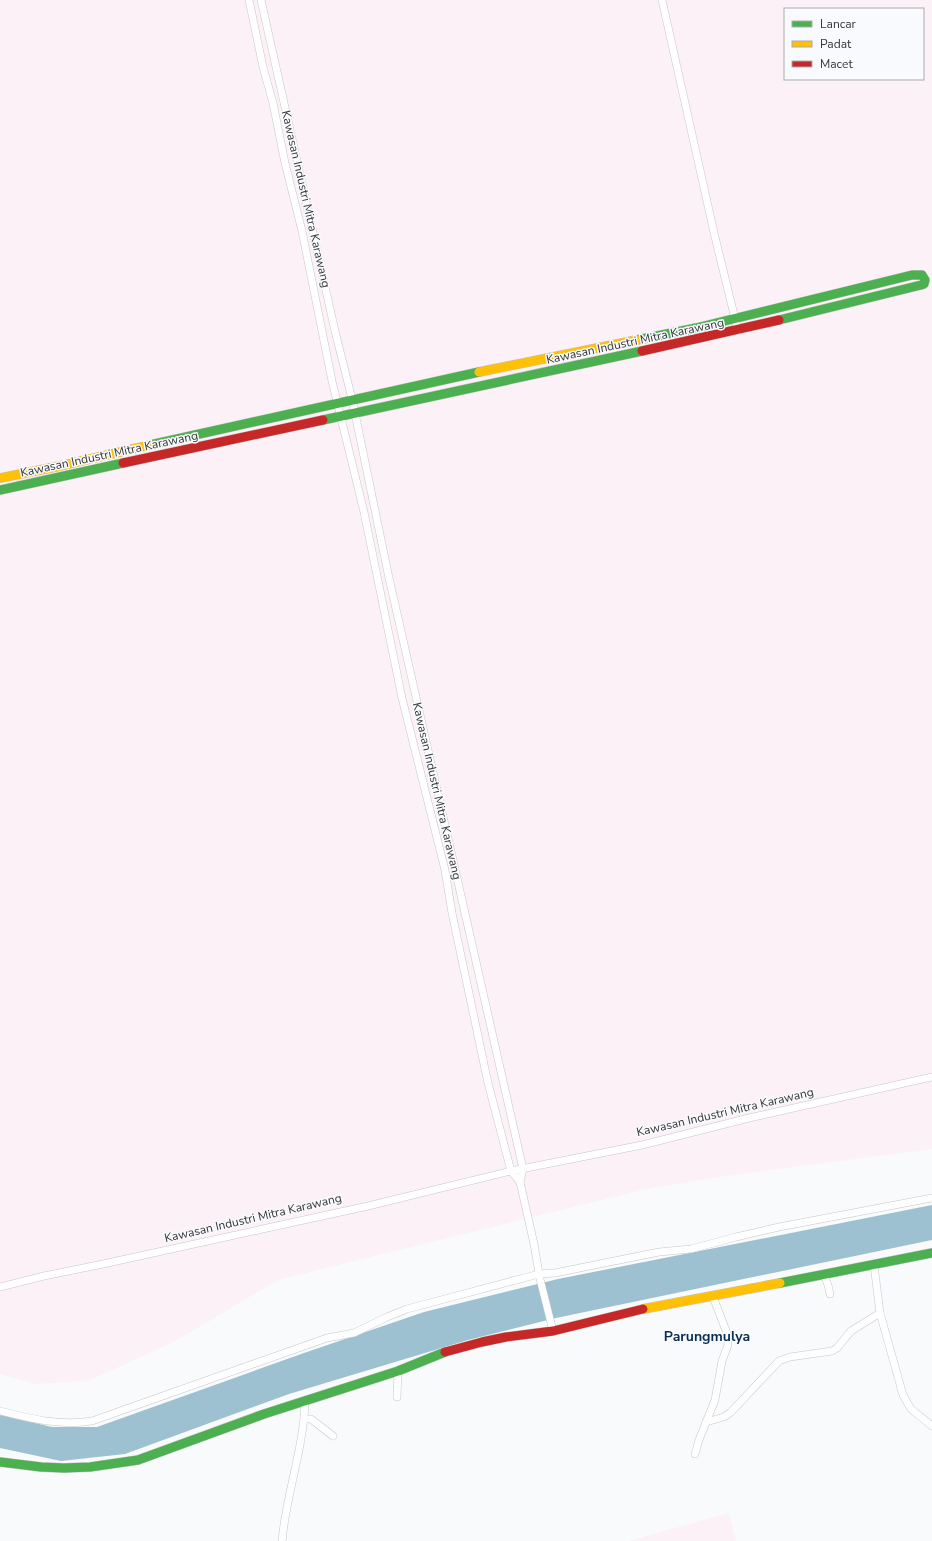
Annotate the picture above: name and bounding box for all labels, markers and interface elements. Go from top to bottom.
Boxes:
legend [784,8,924,80]
text: Lancar [820,16,857,32]
text: Padat [820,36,852,52]
text: Macet [820,56,853,72]
street label: Kawasan Industri Mitra Karawang [278,109,334,289]
street label: Kawasan Industri Mitra Karawang [545,314,725,368]
street label: Kawasan Industri Mitra Karawang [19,427,199,481]
street label: Kawasan Industri Mitra Karawang [409,701,465,881]
street label: Kawasan Industri Mitra Karawang [635,1084,815,1140]
street label: Kawasan Industri Mitra Karawang [163,1190,343,1246]
district label: Parungmulya [664,1327,750,1346]

